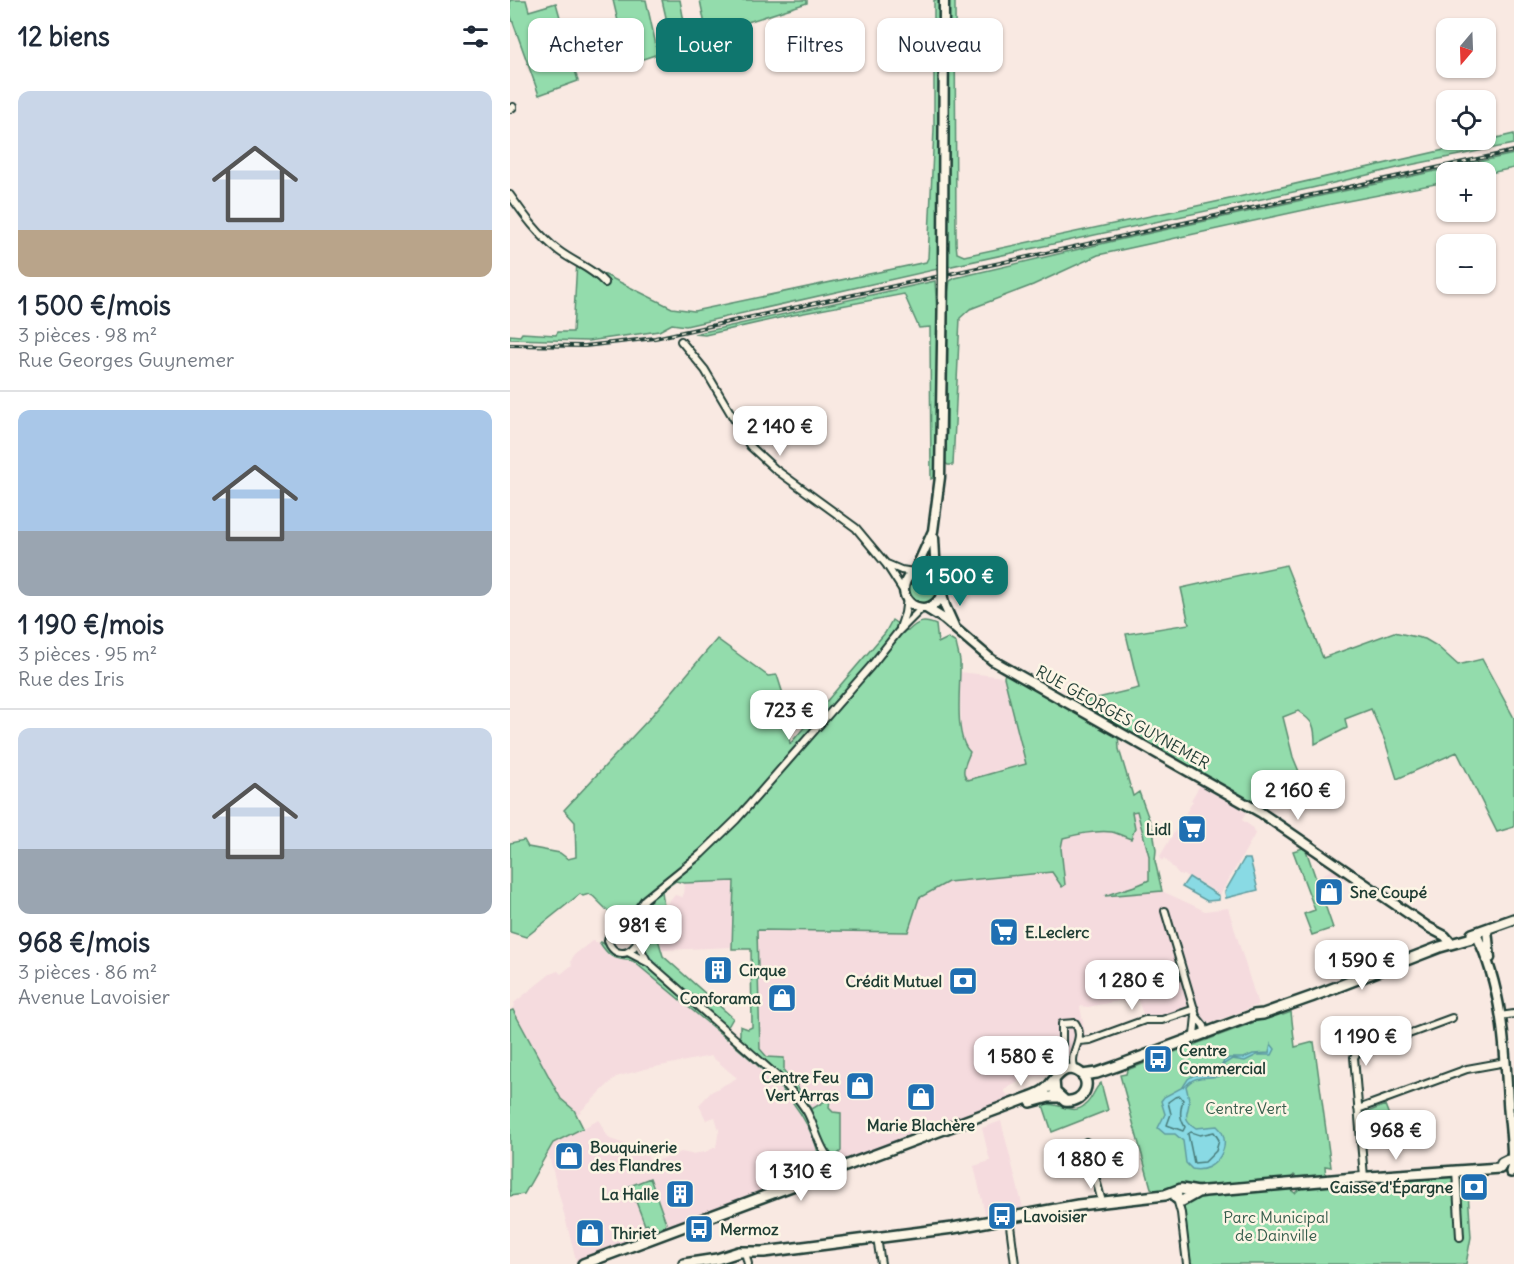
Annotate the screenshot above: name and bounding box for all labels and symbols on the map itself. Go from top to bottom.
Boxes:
north arrow [1436,18,1496,78]
pin: 2 140 € [725,406,835,457]
pin: 1 500 € [905,556,1015,607]
street label: RUE GEORGES GUYNEMER [1033,661,1213,773]
pin: 723 € [747,690,831,741]
pin: 2 160 € [1243,770,1353,821]
supermarket icon: Lidl [1176,813,1208,845]
place label: Lidl [1146,819,1171,839]
shop icon: Sne Coupé [1313,876,1345,908]
place label: Sne Coupé [1350,882,1427,903]
pin: 981 € [601,905,685,956]
supermarket icon: E.Leclerc [988,916,1020,948]
place label: E.Leclerc [1025,922,1089,942]
pin: 1 590 € [1307,940,1417,991]
building icon: Cirque [702,954,734,986]
place label: Cirque [739,960,787,981]
pin: 1 280 € [1077,960,1187,1011]
bank icon: Crédit Mutuel [947,965,979,997]
place label: Crédit Mutuel [846,971,942,991]
shop icon: Conforama [766,982,798,1014]
place label: Conforama [680,988,761,1008]
pin: 1 190 € [1311,1016,1421,1067]
pin: 1 580 € [966,1036,1076,1087]
place label: Centre Commercial [1179,1040,1266,1078]
bus stop icon: Centre Commercial [1142,1043,1174,1075]
place label: Centre Feu Vert Arras [761,1067,840,1105]
shop icon: Centre Feu Vert Arras [844,1070,876,1102]
shop icon: Marie Blachère [905,1081,937,1113]
park label: Centre Vert [1205,1098,1287,1118]
pin: 968 € [1354,1110,1438,1161]
place label: Marie Blachère [867,1115,976,1135]
place label: Bouquinerie des Flandres [590,1137,681,1175]
pin: 1 880 € [1036,1139,1146,1190]
shop icon: Bouquinerie des Flandres [553,1140,585,1172]
pin: 1 310 € [746,1151,856,1202]
bank icon: Caisse d'Épargne [1458,1171,1490,1203]
place label: Caisse d'Épargne [1330,1177,1453,1198]
building icon: La Halle [664,1178,696,1210]
place label: La Halle [601,1184,659,1204]
bus stop icon: Lavoisier [986,1200,1018,1232]
place label: Lavoisier [1023,1206,1088,1226]
park label: Parc Municipal de Dainville [1223,1207,1329,1245]
bus stop icon: Mermoz [683,1213,715,1245]
shop icon: Thiriet [574,1217,606,1249]
place label: Mermoz [720,1219,779,1239]
place label: Thiriet [611,1223,657,1243]

